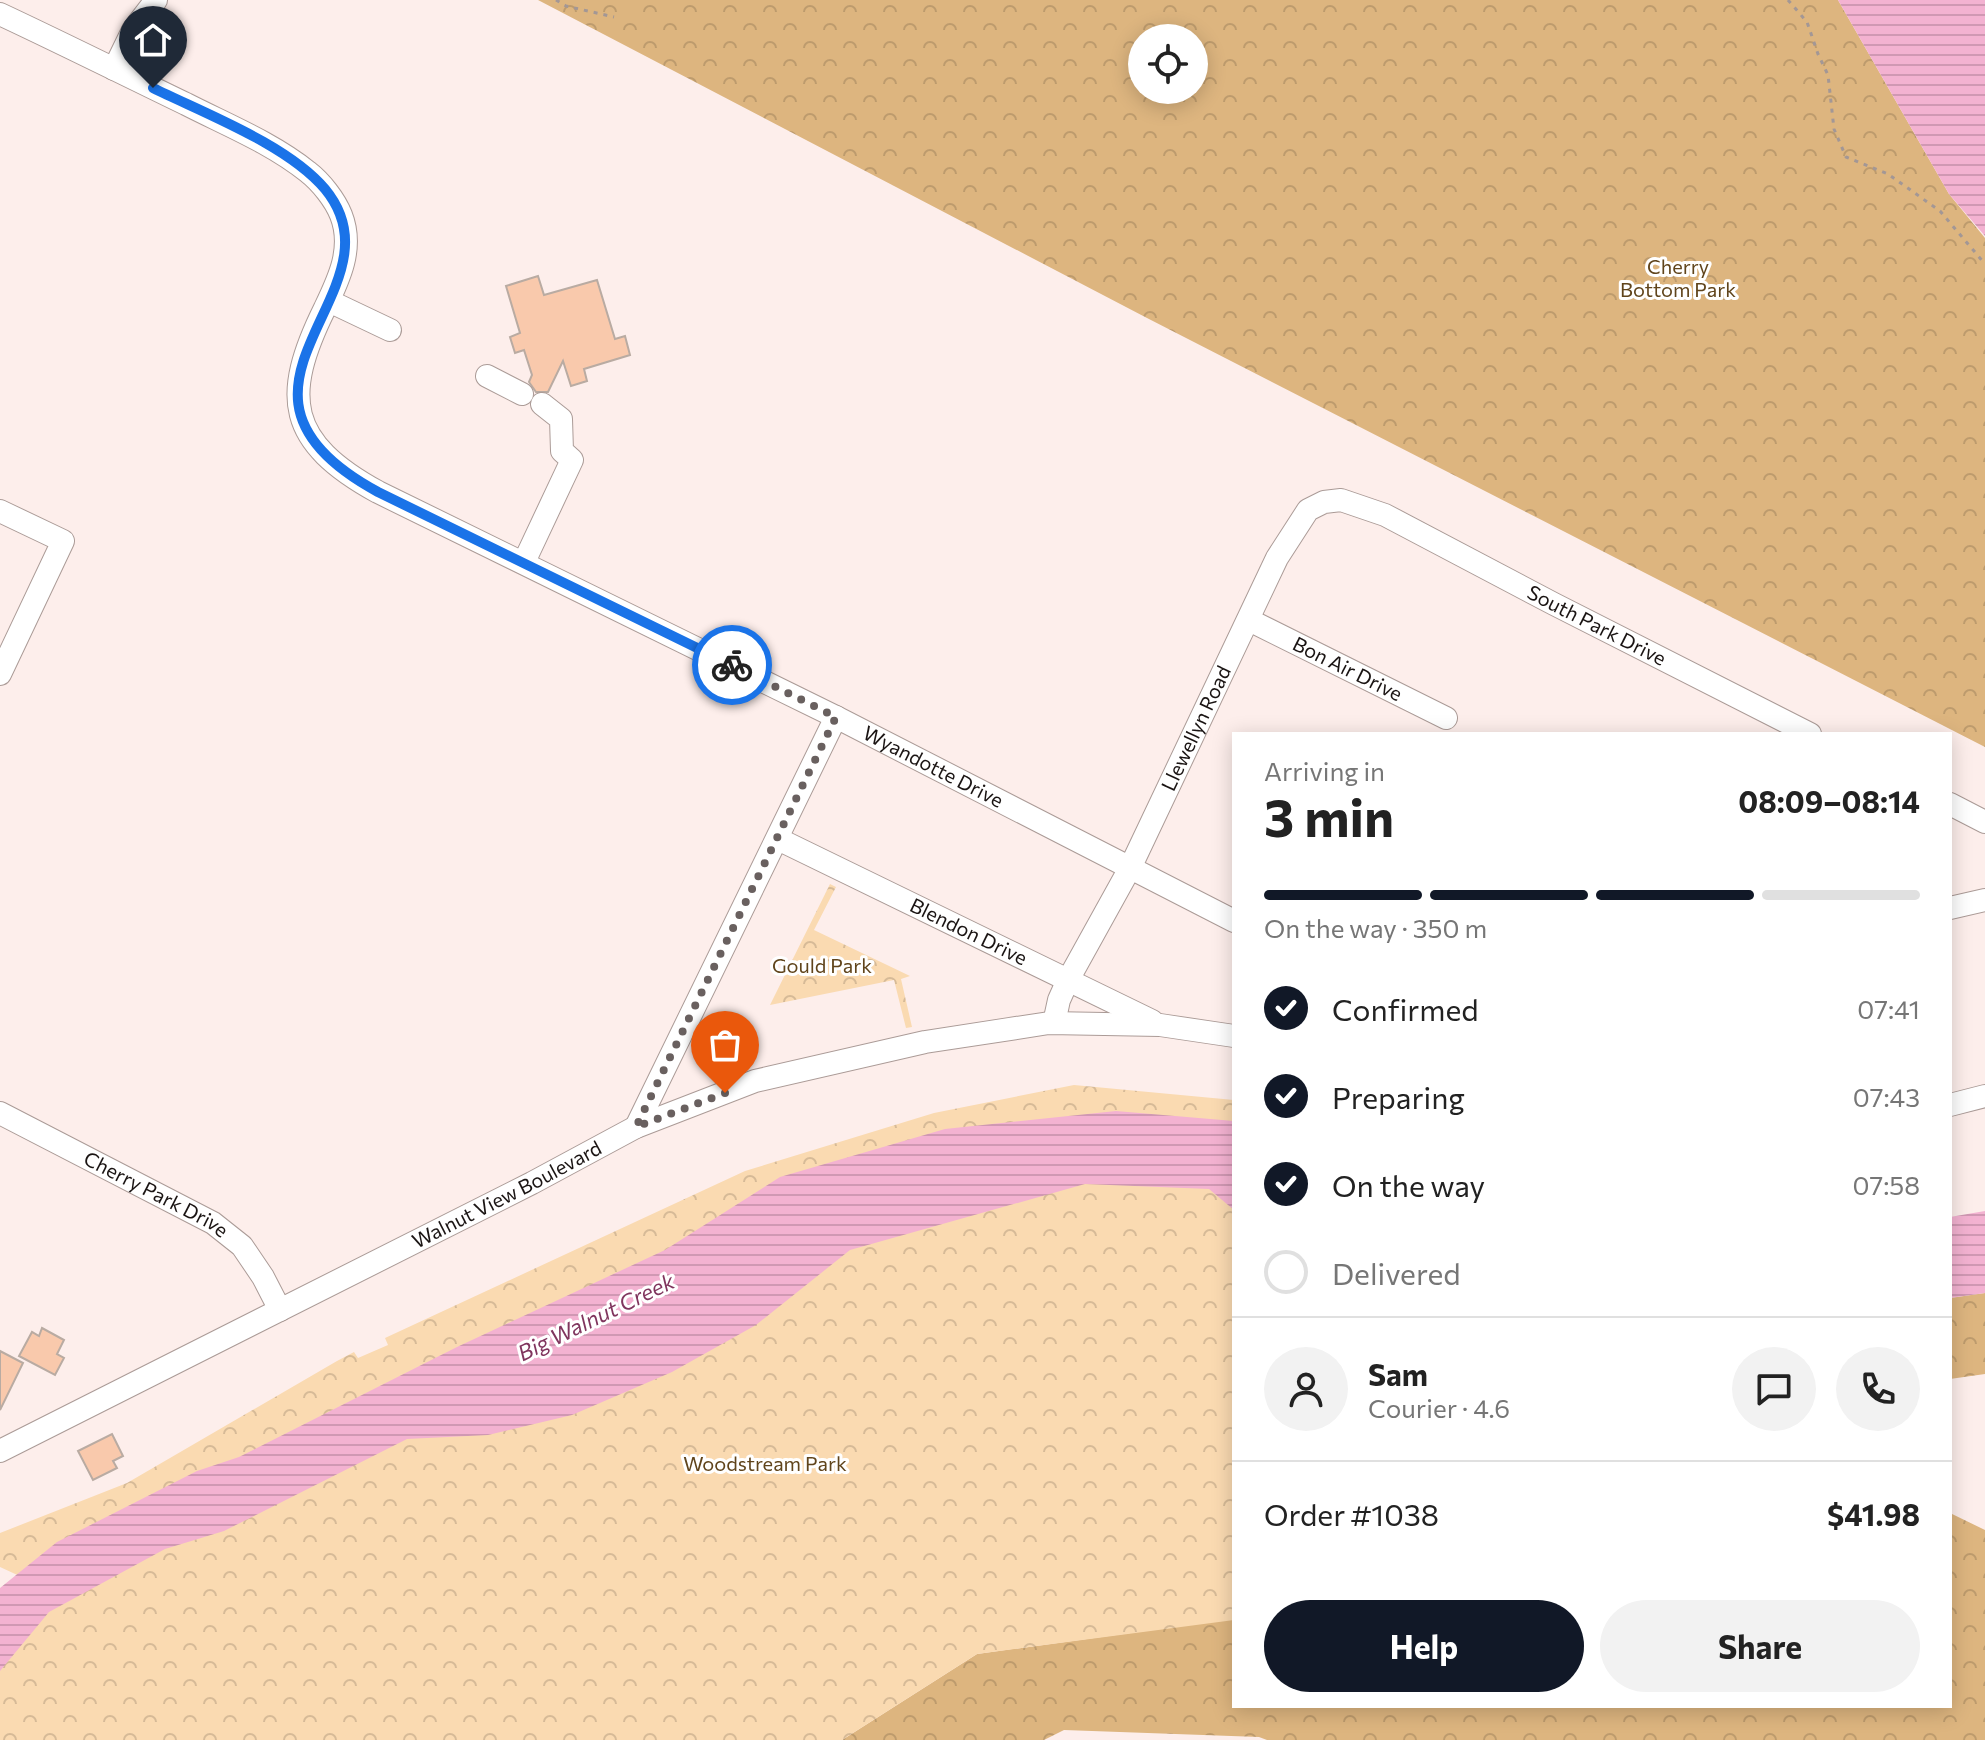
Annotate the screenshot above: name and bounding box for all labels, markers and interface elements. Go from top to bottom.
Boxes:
pin [119,6,187,88]
icon: home [131,18,175,62]
map controls [1128,24,1208,104]
button: locate [1128,24,1208,104]
park label: Cherry Bottom Park [1620,254,1736,301]
street label: South Park Drive [1524,579,1670,670]
courier [692,625,772,705]
street label: Bon Air Drive [1289,631,1407,705]
icon: bike [710,643,754,687]
street label: Llewellyn Road [1155,662,1235,794]
street label: Wyandotte Drive [860,720,1008,812]
text: Arriving in [1264,755,1385,786]
text: 08:09–08:14 [1738,782,1920,819]
text: 3 min [1264,784,1394,848]
street label: Blendon Drive [907,892,1032,969]
text: On the way · 350 m [1264,912,1487,943]
park label: Gould Park [772,953,872,977]
icon: check [1264,986,1308,1030]
text: Confirmed [1332,990,1479,1027]
text: 07:41 [1857,993,1920,1024]
pin [691,1011,759,1093]
icon: bag [703,1023,747,1067]
icon: check [1264,1074,1308,1118]
text: Preparing [1332,1078,1465,1115]
text: 07:43 [1853,1081,1920,1112]
street label: Walnut View Boulevard [408,1135,605,1252]
street label: Cherry Park Drive [80,1145,234,1242]
icon: check [1264,1162,1308,1206]
text: On the way [1332,1166,1485,1203]
text: 07:58 [1853,1169,1920,1200]
text: Delivered [1332,1254,1461,1291]
water label: Big Walnut Creek [513,1266,680,1366]
button: person [1264,1347,1348,1431]
button: chat [1732,1347,1816,1431]
button: phone [1836,1347,1920,1431]
text: Sam [1368,1355,1428,1392]
text: Courier · 4.6 [1368,1392,1510,1423]
park label: Woodstream Park [683,1451,847,1475]
text: Order #1038 [1264,1495,1439,1532]
text: $41.98 [1827,1495,1920,1532]
button: Help [1264,1600,1584,1692]
button: Share [1600,1600,1920,1692]

